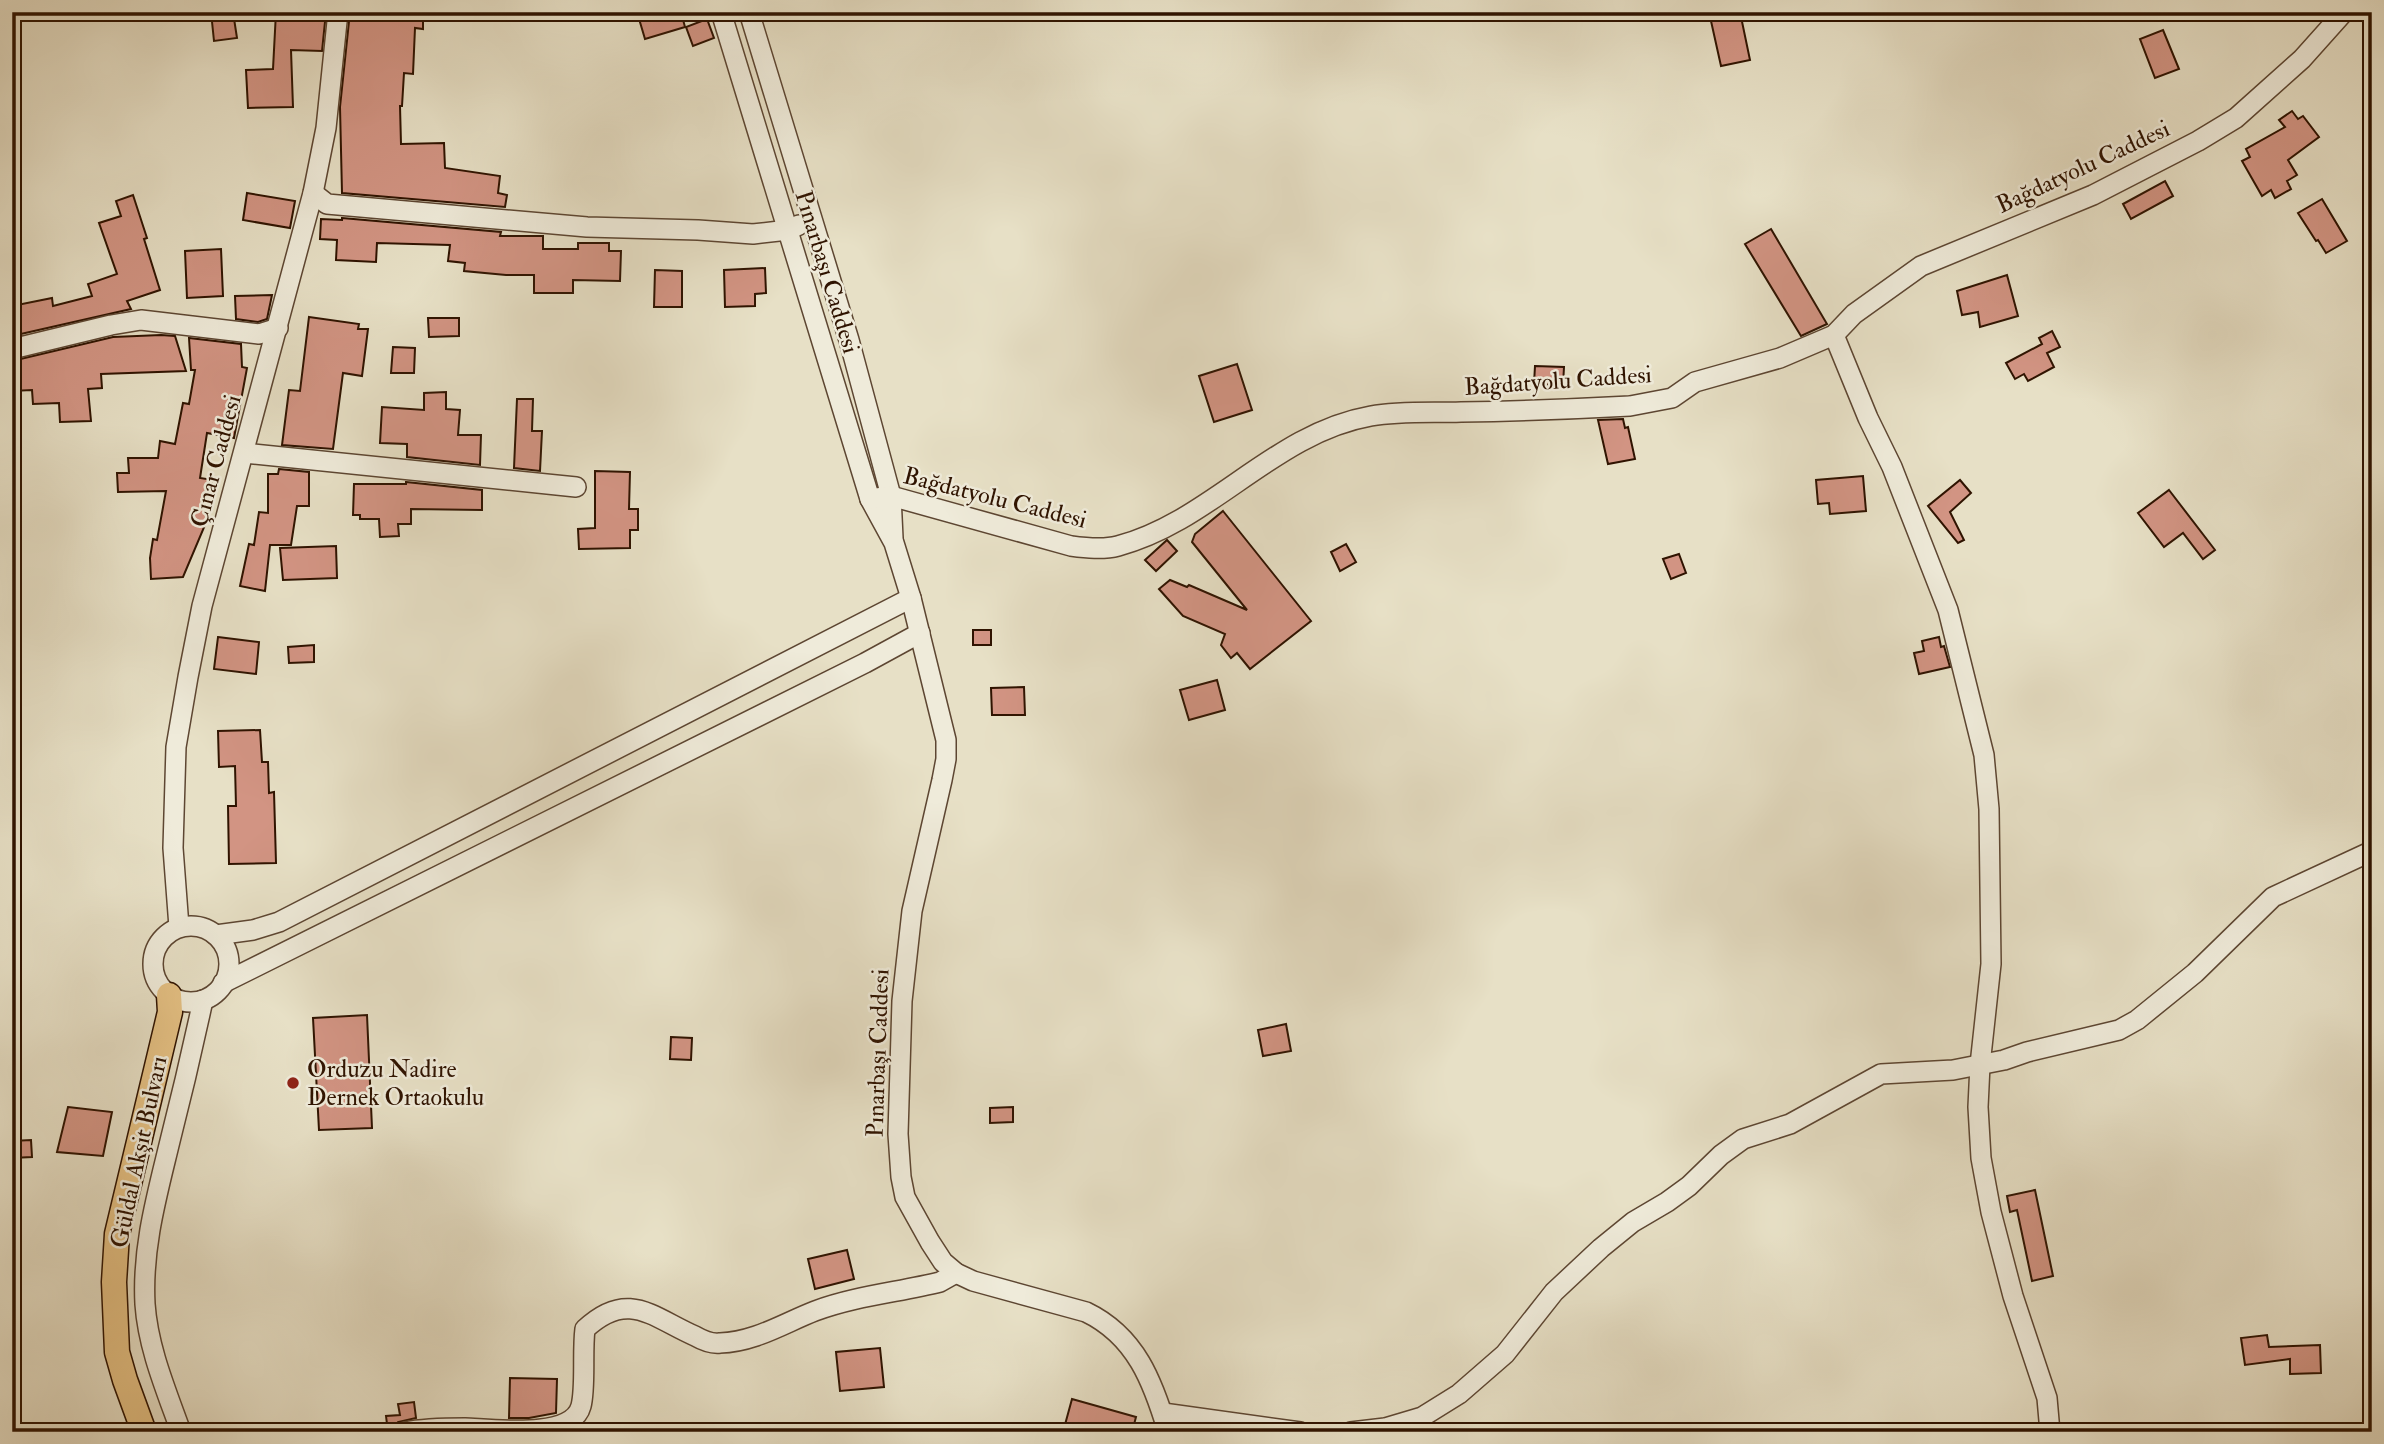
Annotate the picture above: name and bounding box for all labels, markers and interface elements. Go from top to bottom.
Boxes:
street label: Bağdatyolu Caddesi [1991,113,2175,221]
street label: Pınarbaşı Caddesi [788,187,866,357]
street label: Bağdatyolu Caddesi [1463,359,1653,403]
street label: Çınar Caddesi [183,391,249,531]
street label: Bağdatyolu Caddesi [900,460,1090,536]
street label: Pınarbaşı Caddesi [860,968,896,1138]
street label: Güldal Akşit Bulvarı [104,1053,174,1251]
place label: Orduzu Nadire Dernek Ortaokulu [307,1054,484,1113]
marker: Orduzu Nadire Dernek Ortaokulu [285,1075,301,1091]

